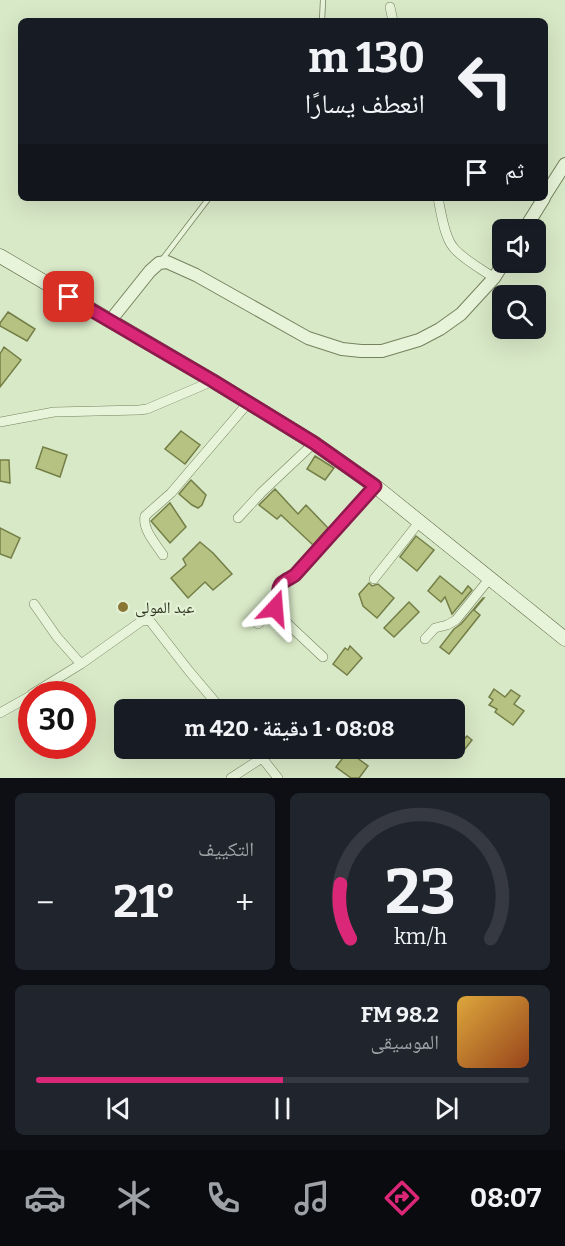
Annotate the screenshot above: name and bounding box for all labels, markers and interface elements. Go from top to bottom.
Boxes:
text: 130 m [308,33,425,83]
icon: left [446,42,524,120]
text: انعطف يسارًا [305,88,425,120]
icon: arrive [460,156,493,189]
text: ثم [505,157,524,184]
map controls [492,219,546,339]
button: sound [492,219,546,273]
pin [43,271,94,322]
icon: arrive [52,280,85,313]
button: search [492,285,546,339]
position arrow [243,576,307,640]
place label: عبد المولى [135,598,194,618]
marker: عبد المولى [116,600,130,614]
speed limit sign: 30 [18,681,96,759]
text: 08:08 · 1 دقيقة · 420 m [184,715,395,742]
text: التكييف [198,837,254,861]
text: 23 [384,855,456,930]
text: 21° [113,875,176,929]
text: − [36,883,54,923]
text: + [235,883,254,923]
text: km/h [393,924,447,950]
text: 98.2 FM [361,1001,439,1028]
text: الموسيقى [371,1030,439,1054]
icon: previous [102,1092,135,1125]
icon: pause [266,1092,299,1125]
icon: next [430,1092,463,1125]
icon: car [24,1177,66,1219]
icon: climate [113,1177,155,1219]
icon: phone [202,1177,244,1219]
icon: music [291,1177,333,1219]
icon: directions [381,1177,423,1219]
text: 08:07 [470,1182,541,1214]

